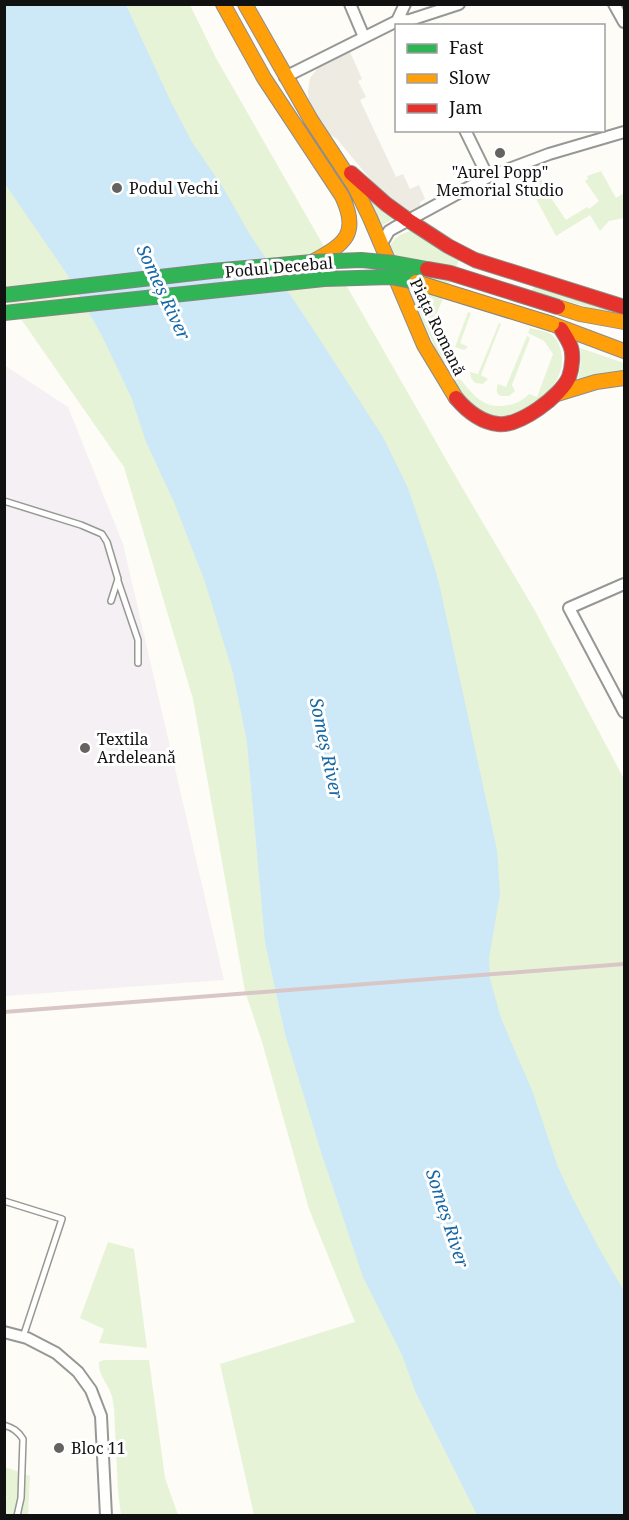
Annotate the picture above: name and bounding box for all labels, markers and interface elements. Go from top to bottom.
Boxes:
legend [395,24,605,132]
text: Fast [449,35,484,59]
text: Slow [449,65,491,89]
text: Jam [448,95,483,119]
marker: "Aurel Popp" Memorial Studio [493,146,507,160]
place label: "Aurel Popp" Memorial Studio [436,161,564,201]
place label: Podul Vechi [129,177,219,199]
marker: Podul Vechi [110,181,124,195]
water label: Someș River [131,240,197,344]
street label: Podul Decebal [224,251,334,283]
street label: Piața Romană [405,275,471,379]
water label: Someș River [305,695,350,801]
place label: Textila Ardeleană [97,728,176,768]
marker: Textila Ardeleană [78,741,92,755]
water label: Someș River [421,1166,475,1271]
place label: Bloc 11 [71,1437,126,1459]
marker: Bloc 11 [52,1441,66,1455]

